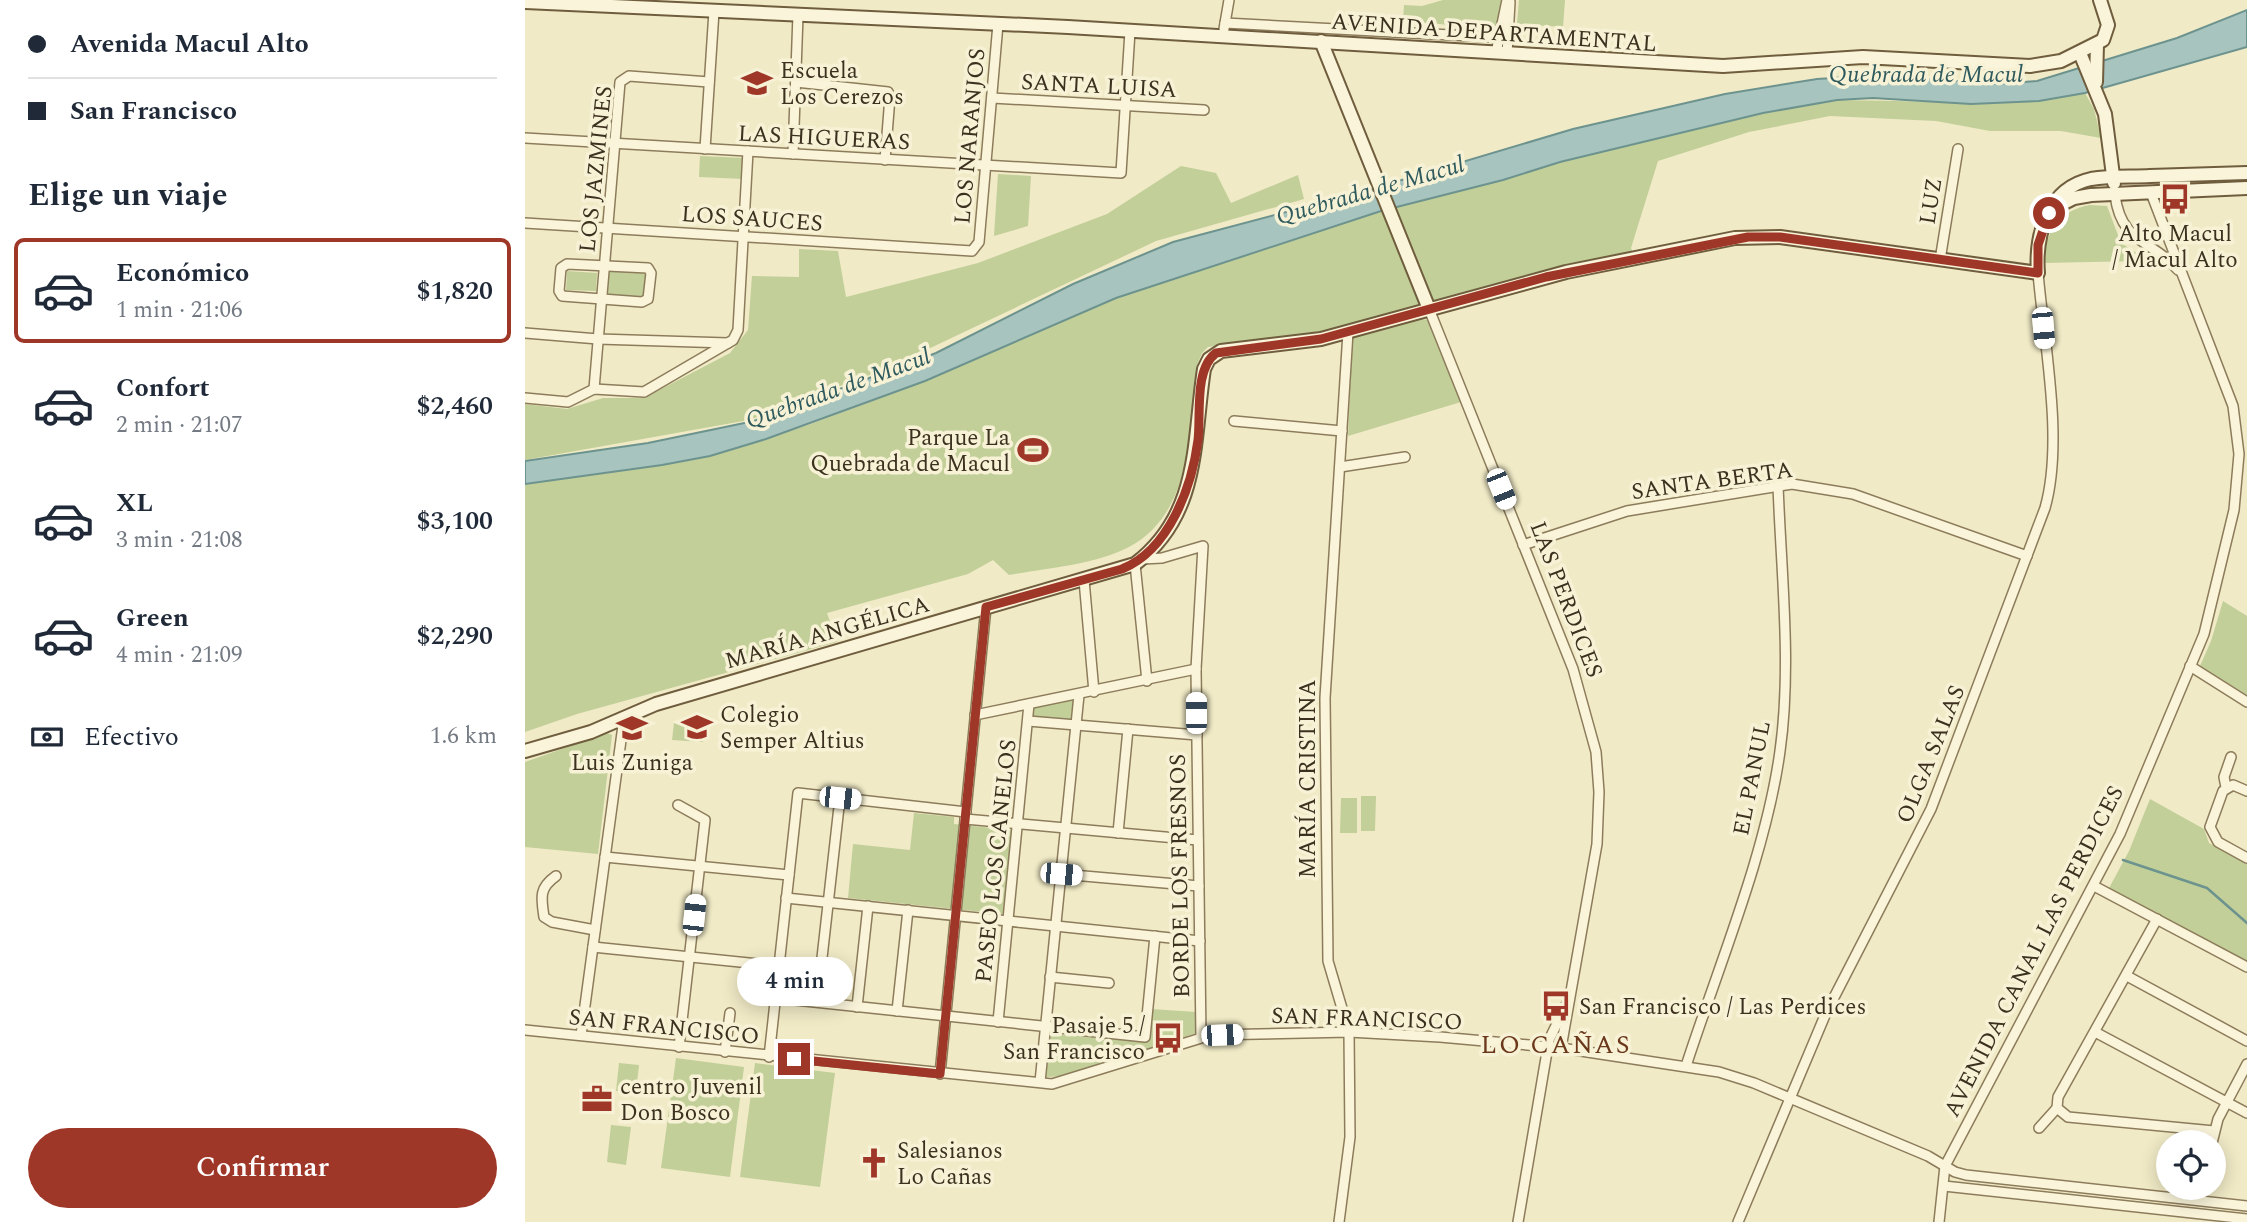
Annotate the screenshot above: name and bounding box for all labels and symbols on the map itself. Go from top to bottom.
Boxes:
street label: AVENIDA DEPARTAMENTAL [1330,5,1658,62]
street label: LOS NARANJOS [945,47,996,226]
place label: Escuela Los Cerezos [780,54,904,115]
water label: Quebrada de Macul [1829,57,2023,93]
street label: SANTA LUISA [1020,65,1178,108]
school or university icon: Escuela Los Cerezos [740,66,774,100]
street label: LOS JAZMINES [570,84,623,254]
street label: LAS HIGUERAS [737,117,911,160]
water label: Quebrada de Macul [1272,147,1469,235]
street label: LUZ [1911,175,1952,227]
bus stop icon: Alto Macul / Macul Alto [2158,182,2192,216]
street label: LOS SAUCES [680,197,824,242]
route start [2033,197,2065,229]
place label: Alto Macul / Macul Alto [2112,217,2238,278]
car [2031,306,2056,350]
water label: Quebrada de Macul [741,339,936,439]
place label: Parque La Quebrada de Macul [810,421,1010,482]
sports icon: Parque La Quebrada de Macul [1016,433,1050,467]
street label: SANTA BERTA [1629,453,1795,510]
car [1484,466,1519,512]
street label: LAS PERDICES [1520,516,1611,683]
street label: MARÍA ANGÉLICA [721,587,934,679]
street label: MARÍA CRISTINA [1291,680,1326,878]
street label: OLGA SALAS [1888,680,1975,829]
car [1186,692,1207,734]
place label: Colegio Semper Altius [720,698,865,759]
school or university icon: Colegio Semper Altius [680,710,714,744]
school or university icon: Luis Zuniga [615,711,649,745]
street label: EL PANUL [1724,718,1781,839]
street label: PASEO LOS CANELOS [966,738,1027,985]
place label: Luis Zuniga [571,746,693,781]
street label: BORDE LOS FRESNOS [1161,754,1200,998]
street label: AVENIDA CANAL LAS PERDICES [1935,780,2134,1124]
car [819,785,862,811]
car [1040,862,1083,886]
car [682,893,707,937]
callout: 4 min [736,958,852,1006]
bus stop icon: San Francisco / Las Perdices [1539,989,1573,1023]
place label: San Francisco / Las Perdices [1579,990,1866,1025]
street label: SAN FRANCISCO [1271,999,1463,1040]
street label: SAN FRANCISCO [567,1000,761,1055]
place label: Pasaje 5 / San Francisco [1003,1009,1145,1070]
bus stop icon: Pasaje 5 / San Francisco [1151,1021,1185,1055]
car [1201,1024,1244,1046]
district label: LO CAÑAS [1480,1025,1632,1065]
route end [778,1043,810,1075]
place label: centro Juvenil Don Bosco [620,1070,762,1131]
office icon: centro Juvenil Don Bosco [580,1082,614,1116]
place label: Salesianos Lo Cañas [897,1134,1003,1195]
church icon: Salesianos Lo Cañas [857,1146,891,1180]

